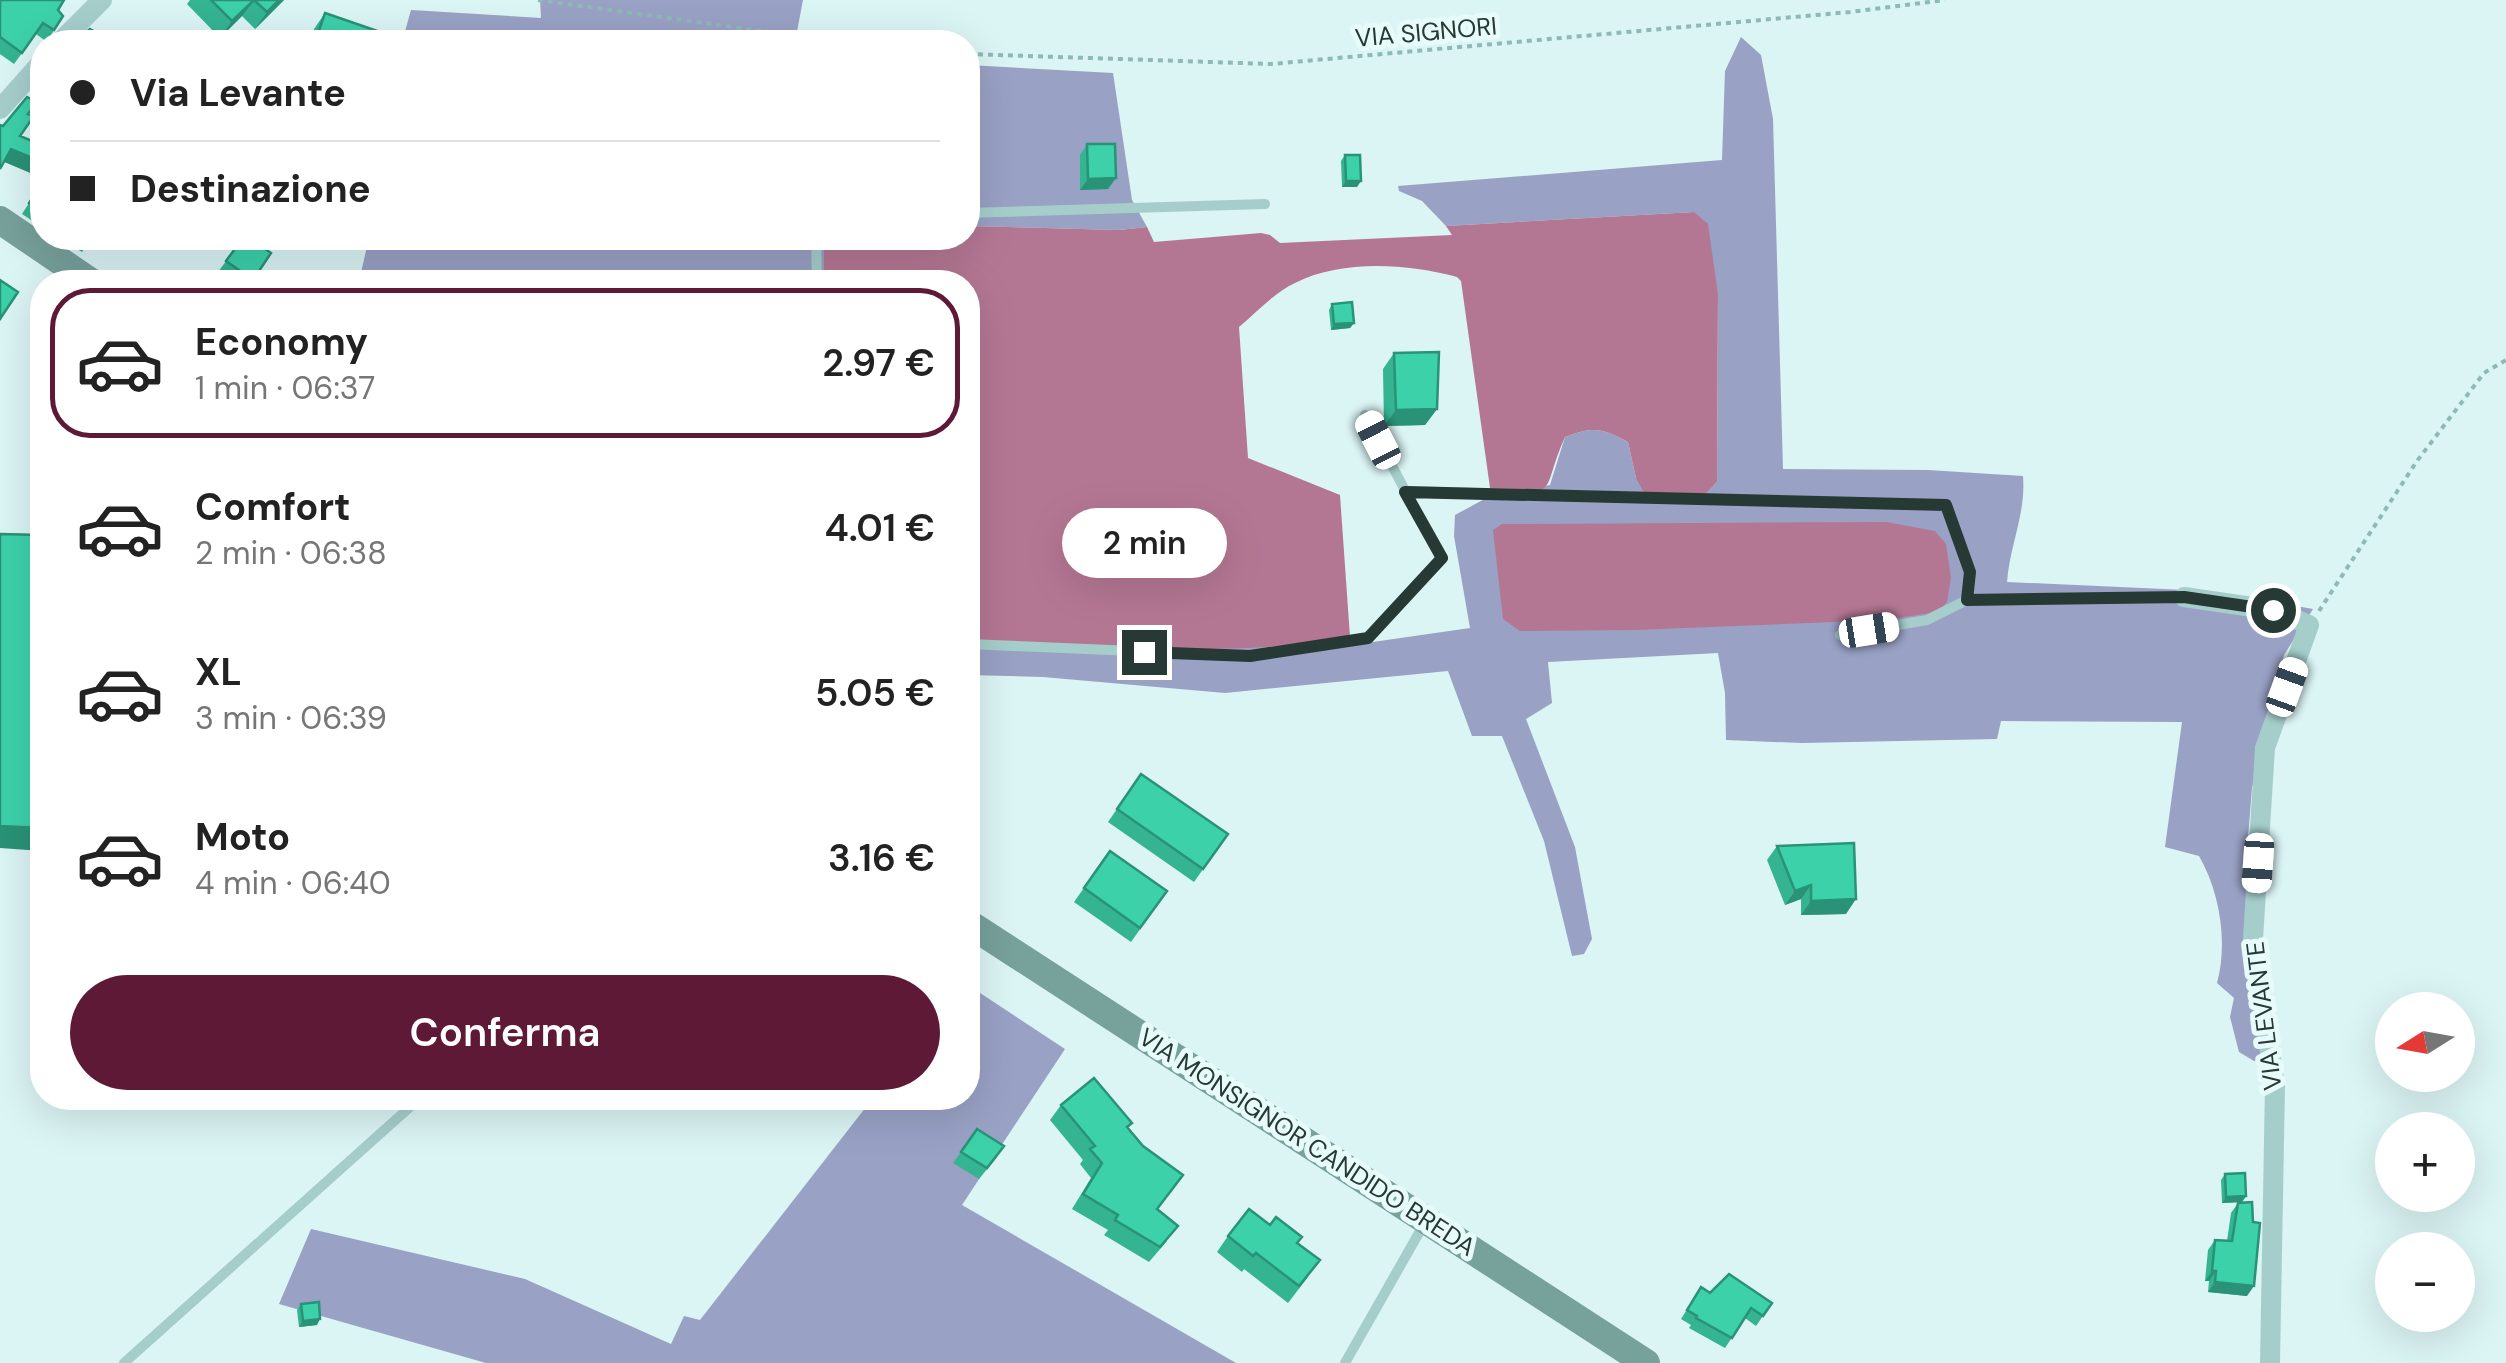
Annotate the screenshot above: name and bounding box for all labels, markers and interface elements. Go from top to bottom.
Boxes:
street label: VIA SIGNORI [1354,9,1498,55]
text: Via Levante [130,68,346,118]
text: Destinazione [130,164,371,214]
text: Economy [195,317,368,367]
icon: car [75,318,165,408]
text: 2.97 € [822,338,935,388]
text: 1 min · 06:37 [195,367,375,409]
car [1351,406,1405,474]
text: Comfort [195,482,351,532]
icon: car [75,483,165,573]
text: 4.01 € [824,503,935,553]
callout: 2 min [1062,507,1226,577]
text: 2 min [1103,522,1186,564]
text: 2 min · 06:38 [195,532,387,574]
route start [2251,588,2296,633]
car [1837,610,1901,650]
route end [1122,630,1167,675]
text: XL [195,647,242,697]
icon: car [75,648,165,738]
car [2263,654,2311,720]
text: 5.05 € [815,668,935,718]
text: 3 min · 06:39 [195,697,387,739]
text: Moto [195,812,290,862]
icon: car [75,813,165,903]
car [2241,832,2275,894]
text: 3.16 € [828,833,935,883]
text: 4 min · 06:40 [195,862,391,904]
street label: VIA LEVANTE [2239,940,2289,1092]
button: Conferma [70,975,940,1090]
north arrow [2375,992,2475,1092]
map controls [2375,992,2475,1332]
street label: VIA MONSIGNOR CANDIDO BREDA [1132,1021,1482,1263]
button: + [2375,1112,2475,1212]
button: − [2375,1232,2475,1332]

